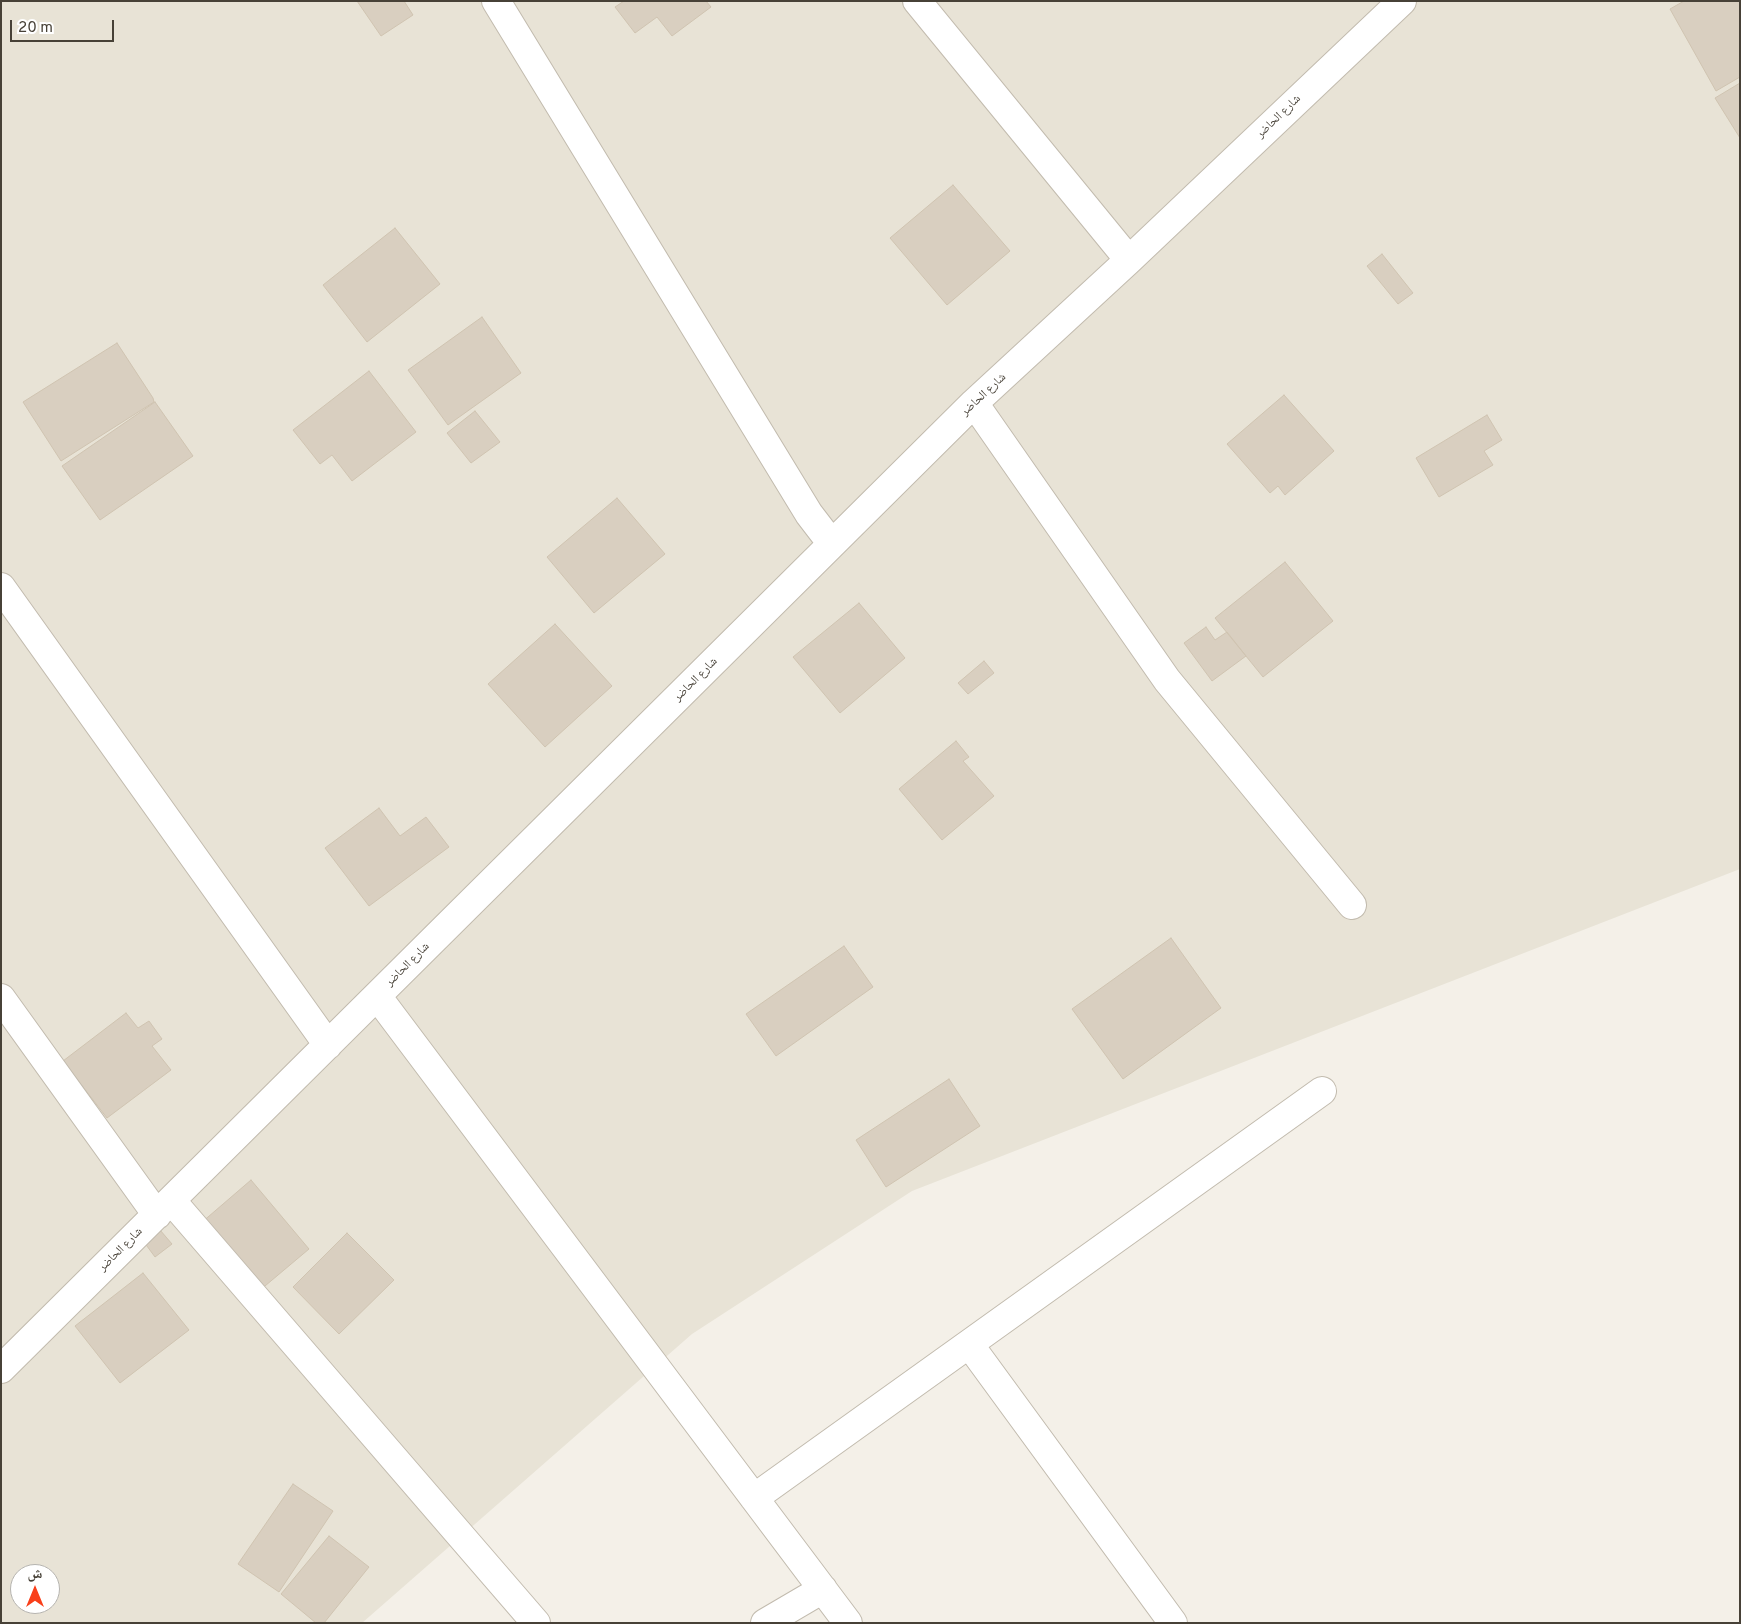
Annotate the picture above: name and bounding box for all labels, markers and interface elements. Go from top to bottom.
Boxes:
scale bar [12,10,116,42]
text: 20 m [18,19,53,38]
street label: شارع الحاضر [1254,92,1304,142]
street label: شارع الحاضر [958,371,1010,419]
street label: شارع الحاضر [671,655,721,705]
street label: شارع الحاضر [383,940,433,990]
street label: شارع الحاضر [96,1225,146,1275]
north arrow [10,1564,60,1614]
text: ش [28,1566,42,1583]

